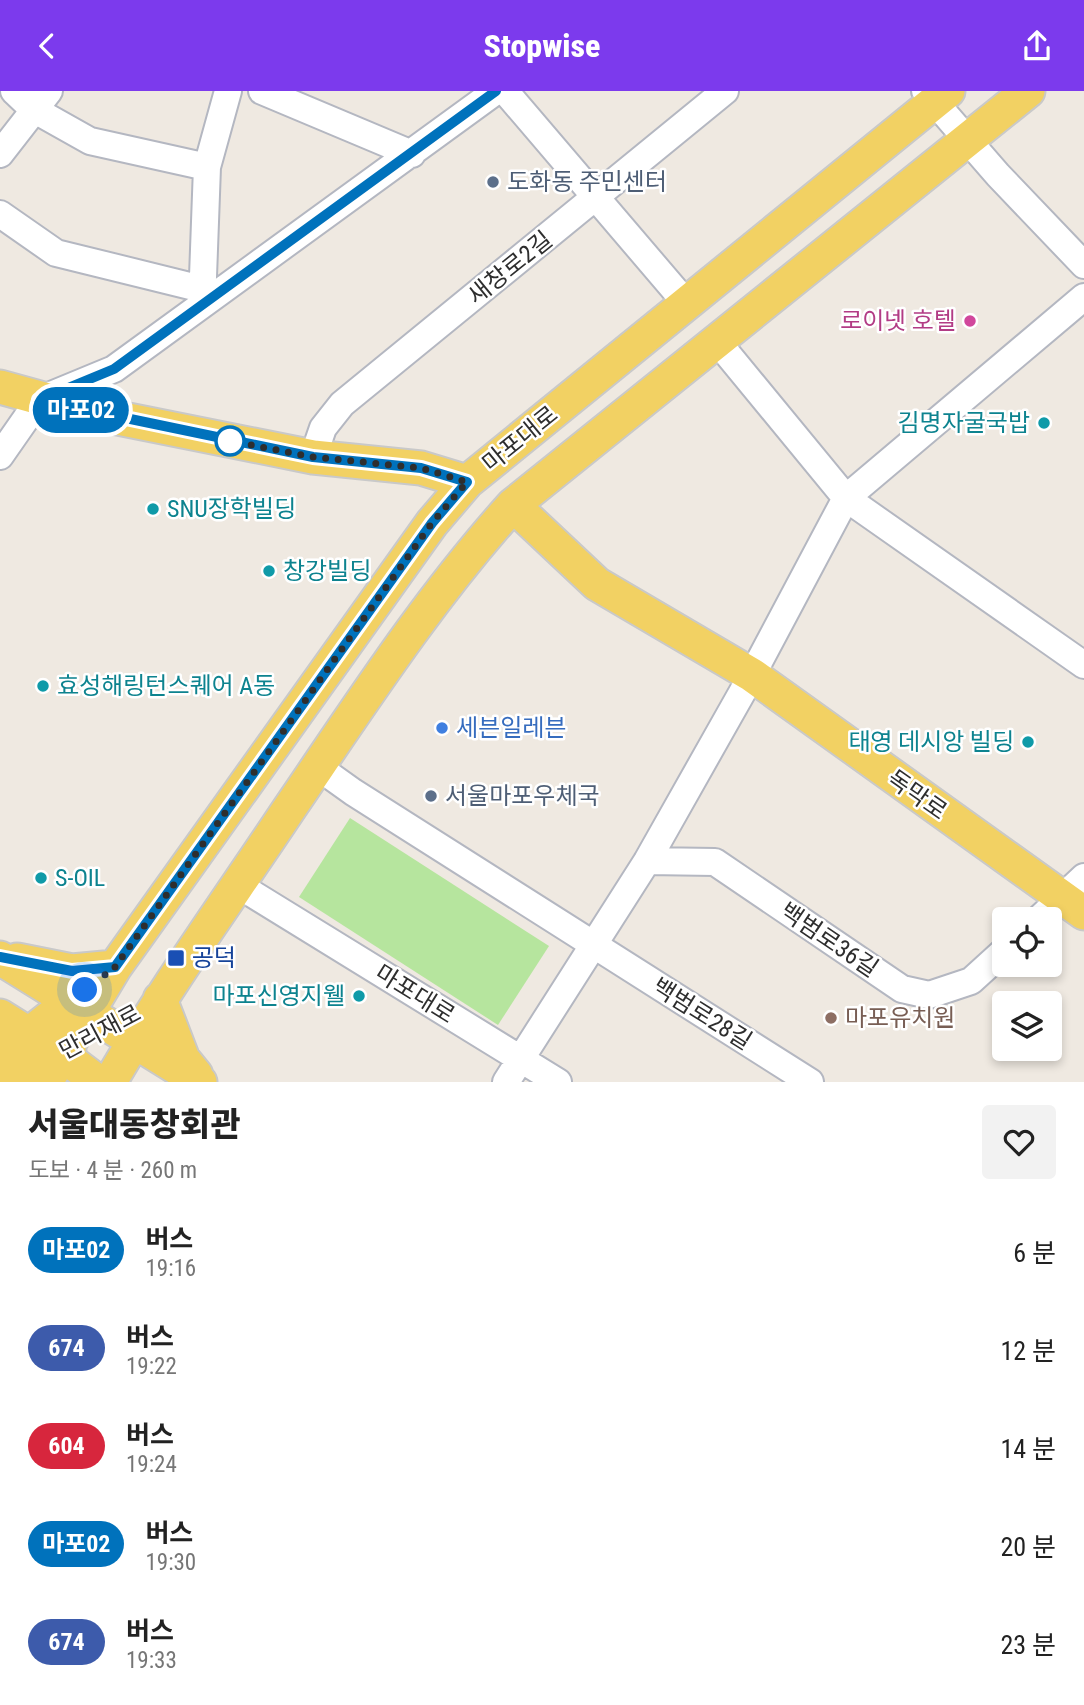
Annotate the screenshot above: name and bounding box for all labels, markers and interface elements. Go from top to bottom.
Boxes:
icon: back [28,27,66,65]
text: Stopwise [484,27,600,65]
icon: share [1018,27,1056,65]
place label: 도화동 주민센터 [507,168,667,196]
marker: 도화동 주민센터 [485,174,501,190]
street label: 새창로2길 [462,226,558,310]
place label: 로이넷 호텔 [840,307,956,335]
marker: 로이넷 호텔 [962,313,978,329]
line badge: 마포02 [32,387,130,433]
text: 마포02 [47,396,115,424]
street label: 마포대로 [477,400,563,478]
place label: 김명자굴국밥 [898,409,1030,437]
marker: 김명자굴국밥 [1036,415,1052,431]
unlabelled marker [215,426,245,456]
place label: SNU장학빌딩 [167,495,296,523]
marker: SNU장학빌딩 [145,501,161,517]
place label: 창강빌딩 [283,557,371,585]
marker: 창강빌딩 [261,563,277,579]
place label: 효성해링턴스퀘어 A동 [57,672,275,700]
marker: 효성해링턴스퀘어 A동 [35,678,51,694]
place label: 세븐일레븐 [456,714,566,742]
marker: 세븐일레븐 [434,720,450,736]
place label: 태영 데시앙 빌딩 [848,728,1014,756]
marker: 태영 데시앙 빌딩 [1020,734,1036,750]
street label: 독막로 [882,765,952,825]
place label: 서울마포우체국 [445,782,600,810]
marker: 서울마포우체국 [423,788,439,804]
place label: S-OIL [55,864,105,892]
marker: S-OIL [33,870,49,886]
street label: 백범로36길 [775,897,883,983]
map controls [992,907,1062,1061]
button: locate [992,907,1062,977]
place label: 공덕 [192,944,236,972]
marker: 공덕 [166,948,186,968]
street label: 마포대로 [370,959,460,1029]
your location [67,972,102,1007]
street label: 백범로28길 [647,972,757,1056]
place label: 마포신영지웰 [213,982,345,1010]
marker: 마포신영지웰 [351,988,367,1004]
button: layers [992,991,1062,1061]
street label: 만리재로 [54,999,146,1065]
place label: 마포유치원 [845,1004,955,1032]
marker: 마포유치원 [823,1010,839,1026]
text: 서울대동창회관 [28,1105,241,1144]
button: heart [982,1105,1056,1179]
text: 도보 · 4 분 · 260 m [28,1157,197,1184]
text: 버스 [145,1224,193,1254]
text: 마포02 [42,1236,110,1264]
text: 6 분 [1013,1238,1056,1268]
text: 19:16 [145,1255,196,1282]
text: 버스 [126,1322,174,1352]
text: 674 [48,1334,85,1362]
text: 12 분 [1000,1336,1056,1366]
text: 19:22 [126,1353,177,1380]
text: 버스 [126,1420,174,1450]
text: 604 [48,1432,85,1460]
text: 14 분 [1000,1434,1056,1464]
text: 19:24 [126,1451,177,1478]
text: 버스 [145,1518,193,1548]
text: 마포02 [42,1530,110,1558]
text: 20 분 [1000,1532,1056,1562]
text: 19:30 [145,1549,196,1576]
text: 버스 [126,1616,174,1646]
text: 674 [48,1628,85,1656]
text: 23 분 [1000,1630,1056,1660]
text: 19:33 [126,1647,177,1674]

